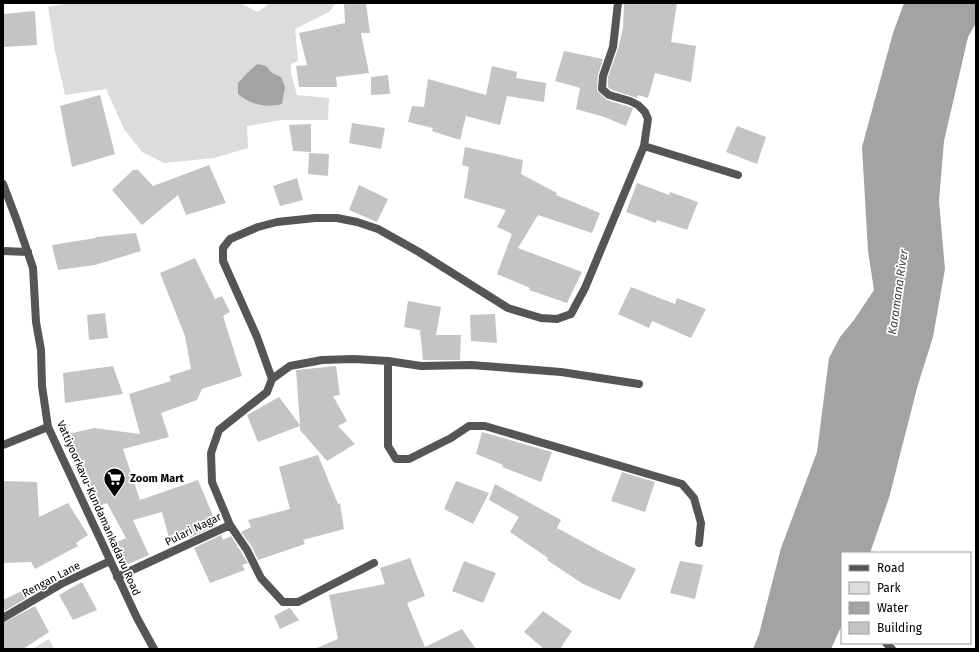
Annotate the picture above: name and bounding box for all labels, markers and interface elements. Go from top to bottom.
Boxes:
water label: Karamana River [885,248,911,335]
street label: Vattiyoorkavu-Kundamankadavu Road [54,419,143,598]
supermarket icon: Zoom Mart [102,465,128,498]
place label: Zoom Mart [130,472,185,485]
street label: Pulari Nagar [163,510,224,549]
legend [841,552,971,644]
street label: Rengan Lane [20,559,82,600]
text: Road [877,561,905,575]
text: Park [877,581,901,595]
text: Water [877,601,909,615]
text: Building [877,621,923,635]

